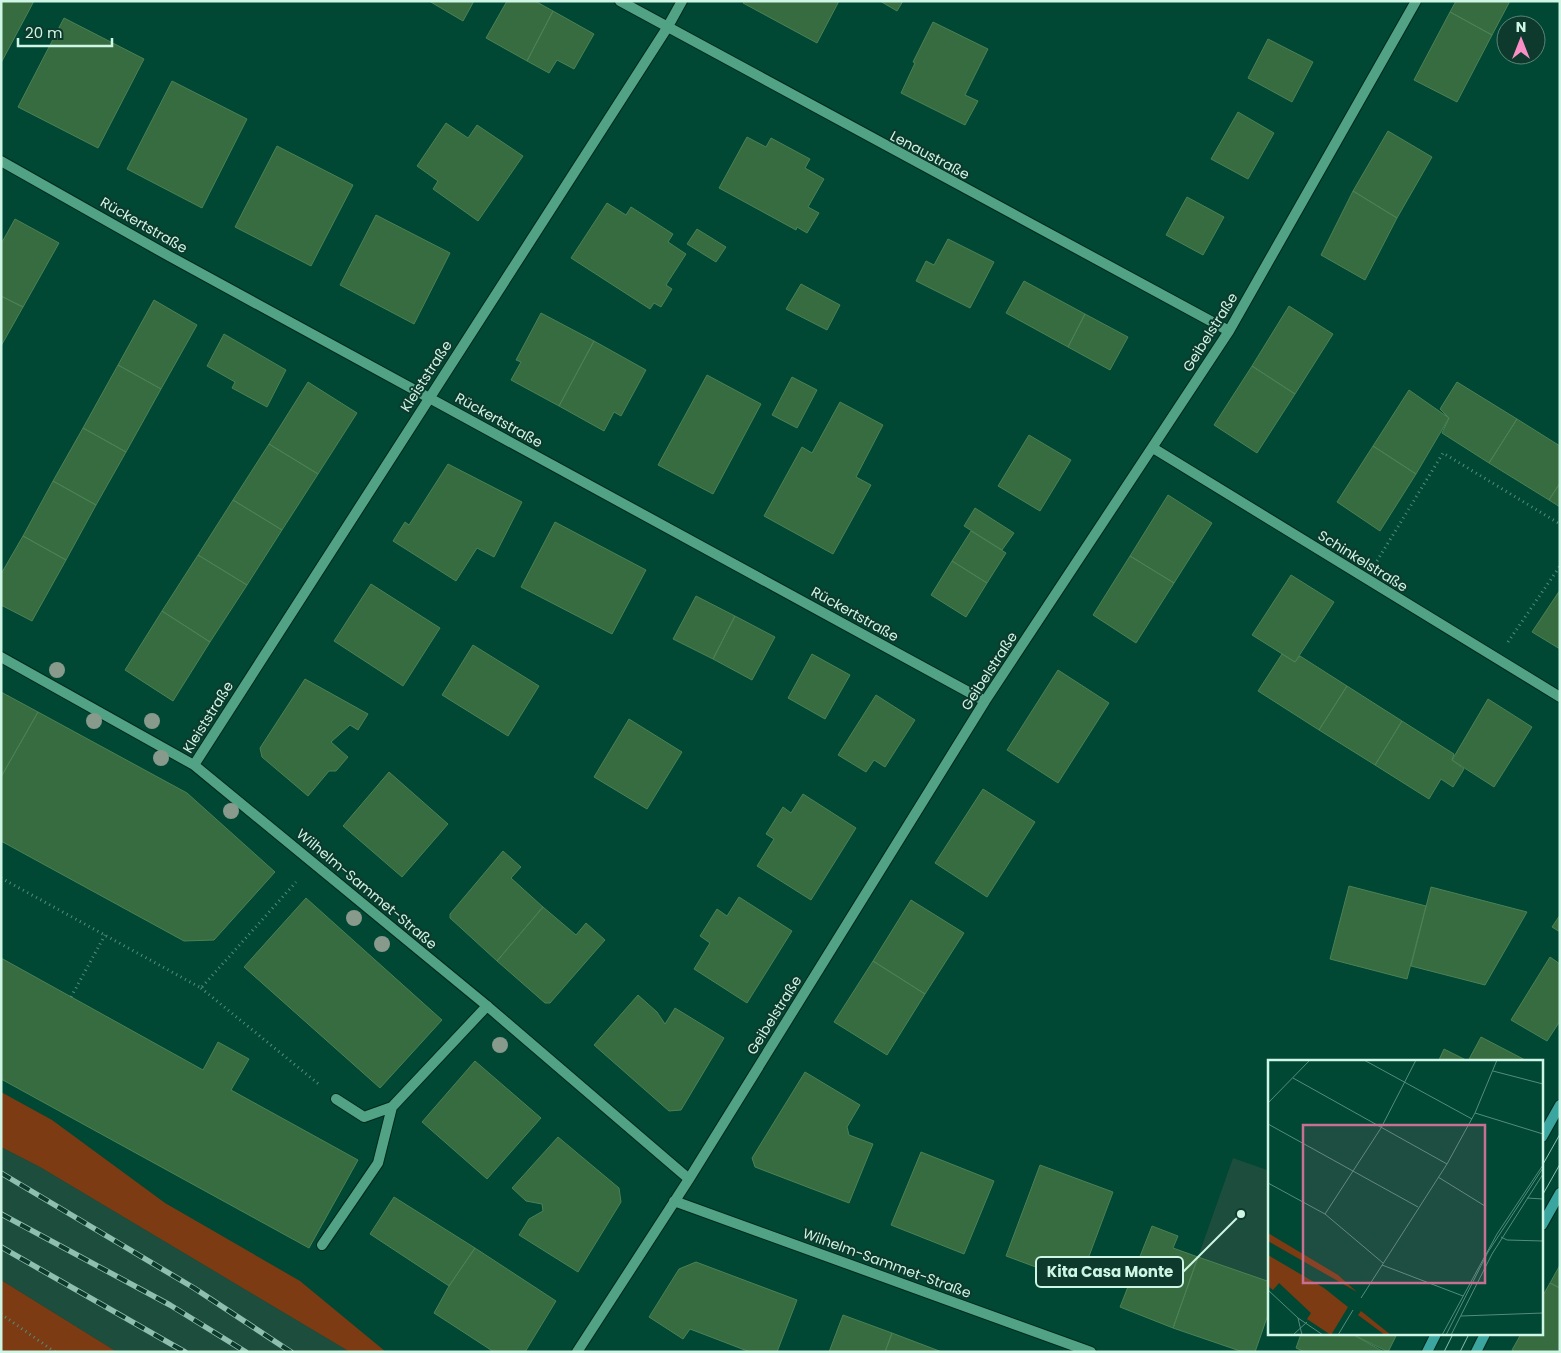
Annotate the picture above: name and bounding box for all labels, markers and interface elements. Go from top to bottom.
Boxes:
scale bar [18,15,111,47]
north arrow [1496,15,1546,65]
text: N [1516,17,1526,37]
text: 20 m [25,22,63,43]
street label: Lenaustraße [887,126,974,184]
street label: Rückertstraße [97,192,191,258]
street label: Geibelstraße [1178,288,1242,375]
street label: Kleiststraße [395,336,457,416]
street label: Rückertstraße [452,388,547,453]
street label: Schinkelstraße [1314,525,1412,597]
street label: Rückertstraße [808,582,903,647]
street label: Geibelstraße [956,628,1022,714]
street label: Kleiststraße [178,677,238,757]
street label: Wilhelm-Sammet-Straße [292,824,442,954]
street label: Geibelstraße [742,971,806,1058]
inset map [1268,1060,1544,1336]
street label: Wilhelm-Sammet-Straße [800,1223,974,1303]
callout: Kita Casa Monte [1036,1257,1183,1287]
text: Kita Casa Monte [1047,1261,1173,1282]

